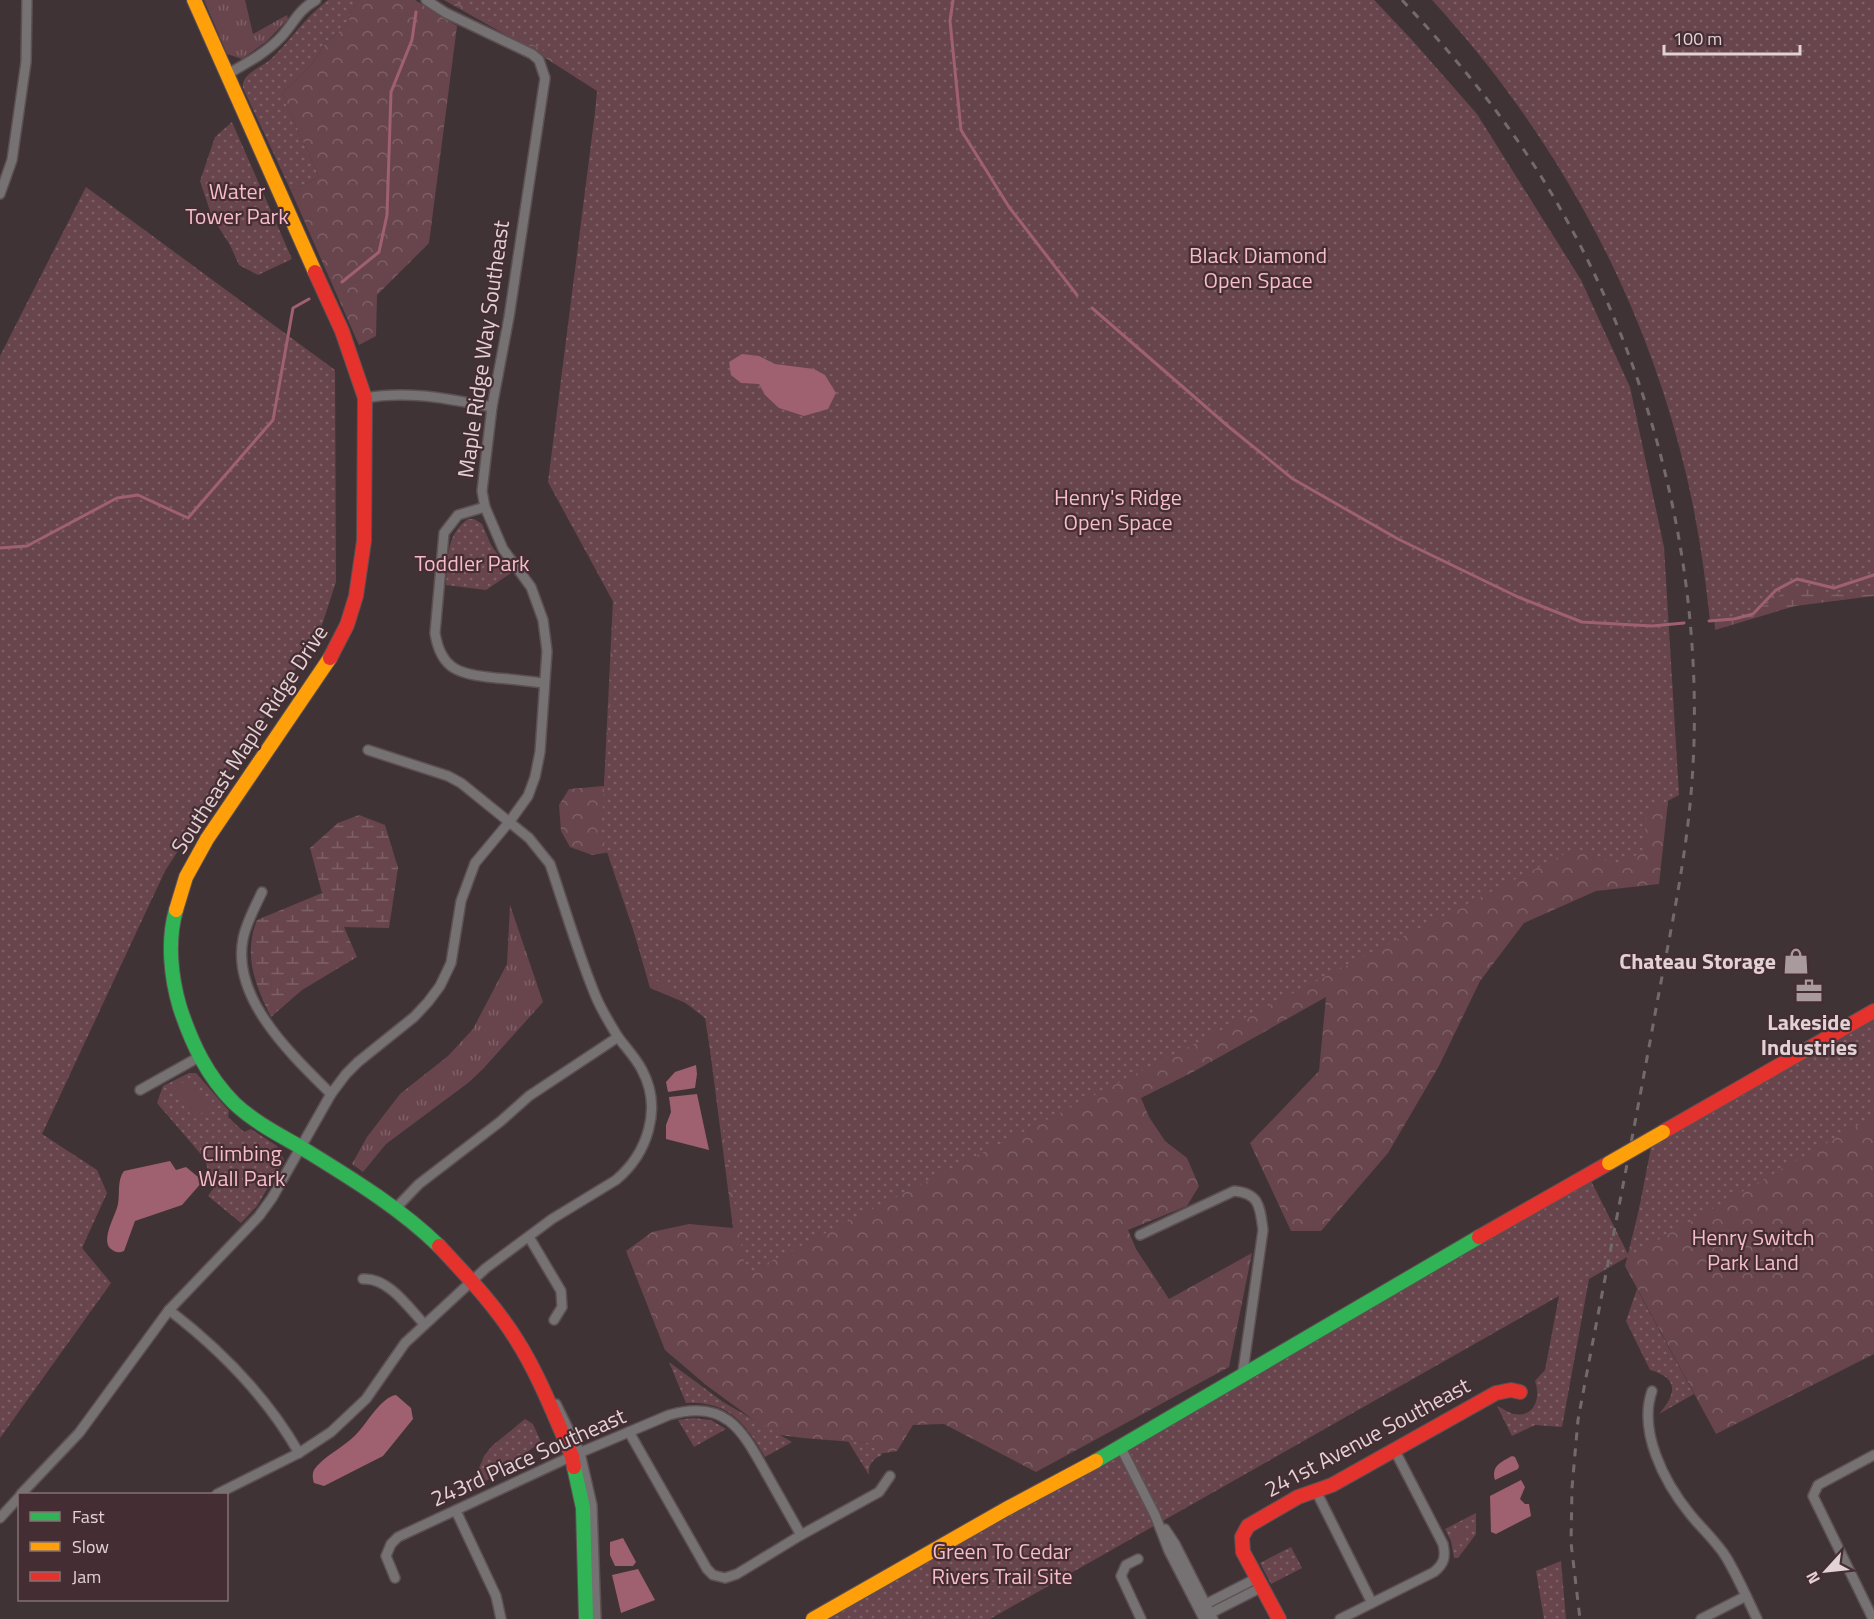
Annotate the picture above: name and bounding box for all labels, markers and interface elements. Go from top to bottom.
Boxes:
scale bar [1664,18,1800,56]
text: 100 m [1673,25,1722,52]
park label: Water Tower Park [185,174,289,233]
street label: Maple Ridge Way Southeast [448,218,518,480]
park label: Black Diamond Open Space [1189,238,1327,297]
park label: Henry's Ridge Open Space [1054,480,1182,539]
park label: Toddler Park [414,546,530,580]
street label: Southeast Maple Ridge Drive [162,618,336,860]
place label: Chateau Storage [1619,944,1776,978]
shop icon: Chateau Storage [1781,946,1811,976]
office icon: Lakeside Industries [1794,976,1824,1006]
place label: Lakeside Industries [1761,1005,1857,1064]
park label: Climbing Wall Park [198,1136,286,1195]
park label: Henry Switch Park Land [1691,1220,1815,1279]
street label: 241st Avenue Southeast [1258,1368,1476,1506]
street label: 243rd Place Southeast [425,1399,631,1515]
legend [18,1493,228,1601]
text: Fast [72,1503,105,1530]
text: Slow [72,1533,109,1560]
park label: Green To Cedar Rivers Trail Site [931,1534,1073,1593]
north arrow [1796,1541,1856,1601]
text: Jam [72,1563,101,1590]
text: N [1799,1567,1826,1588]

